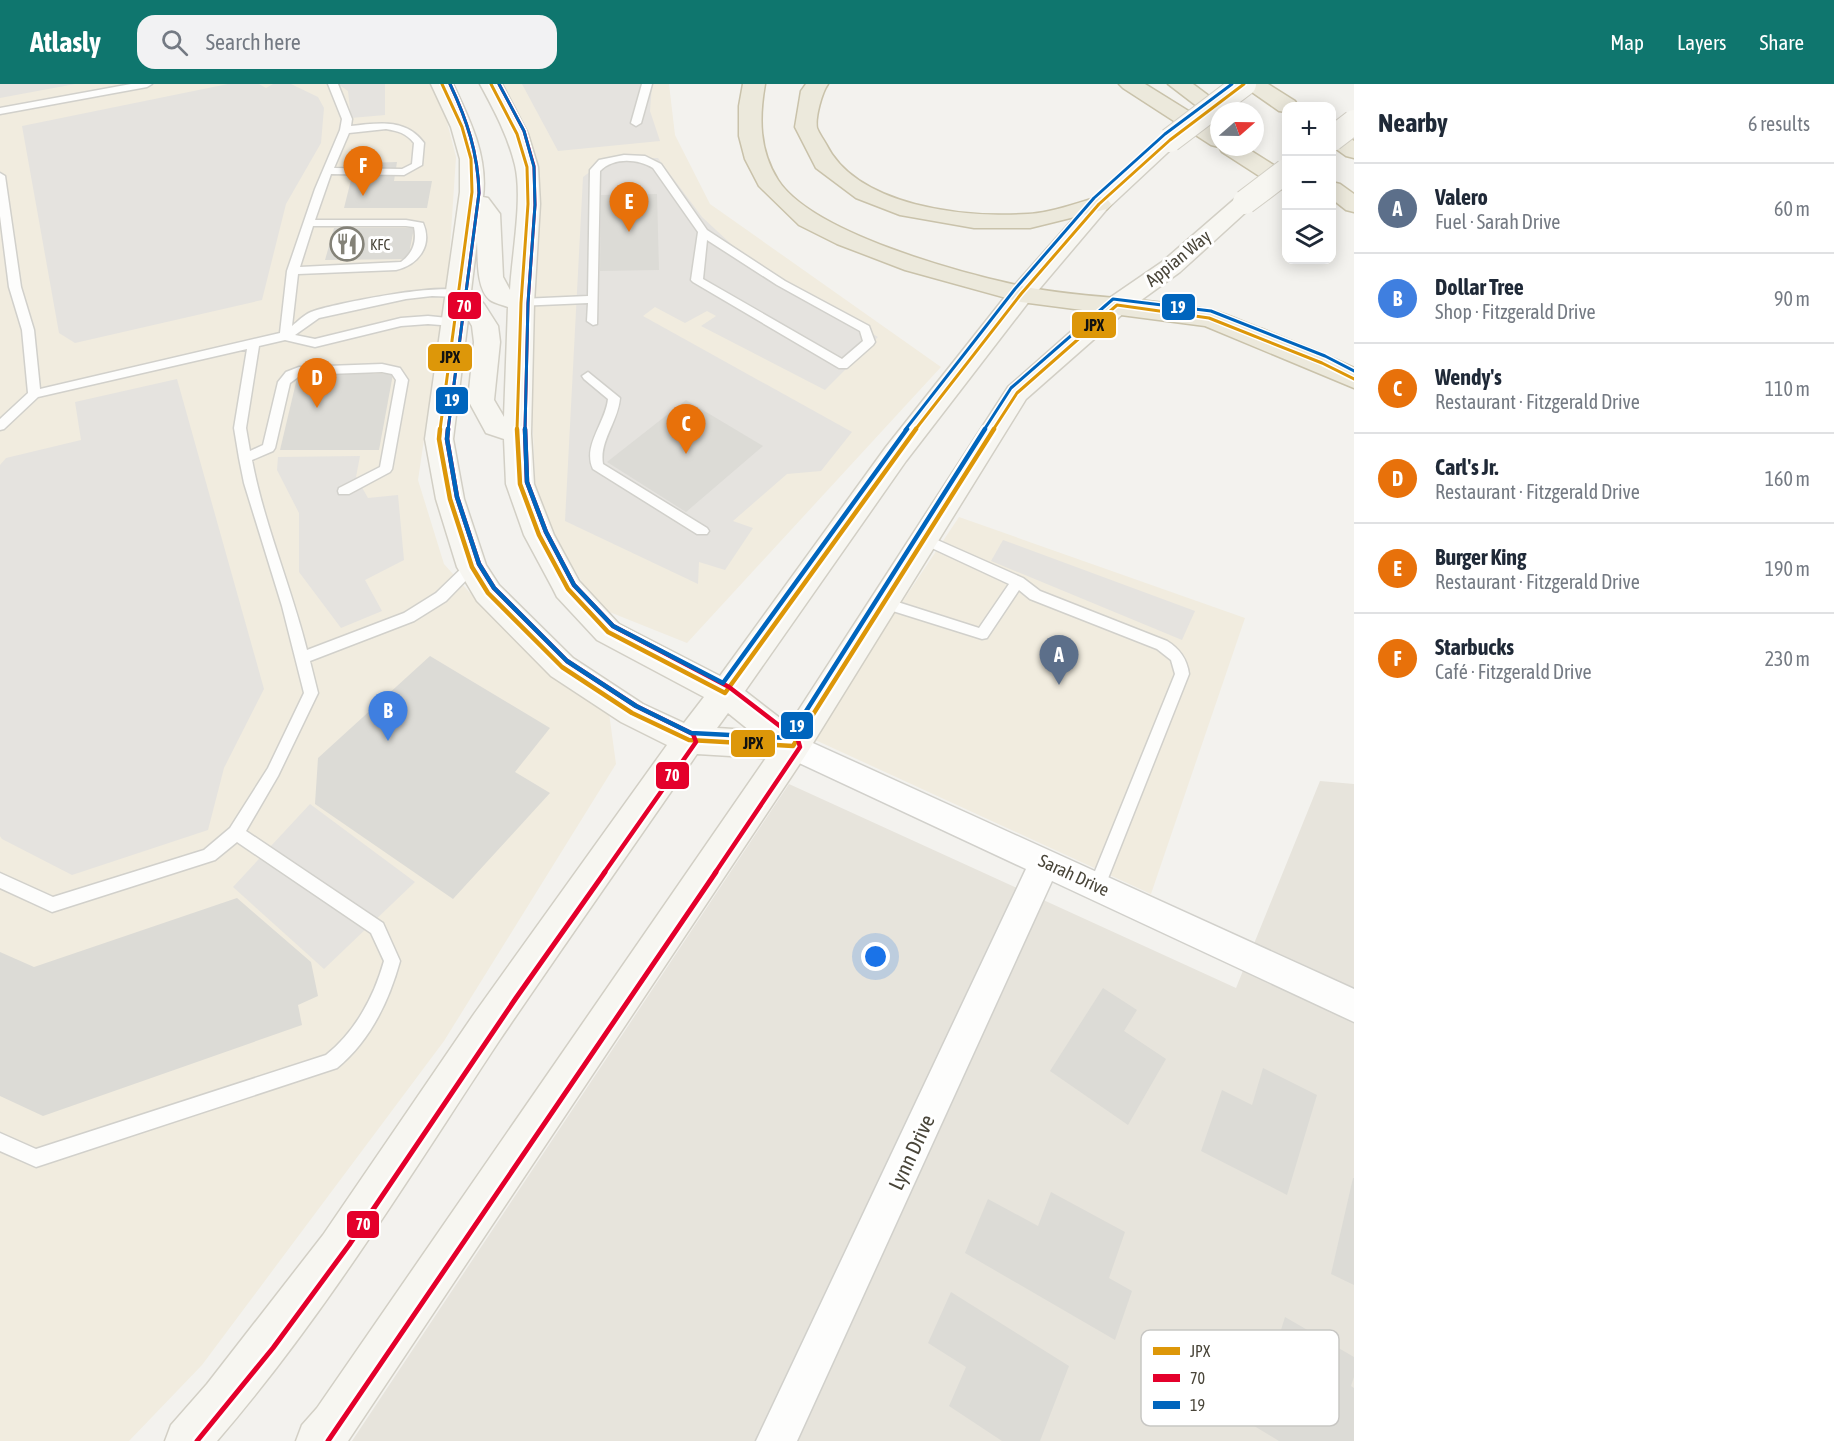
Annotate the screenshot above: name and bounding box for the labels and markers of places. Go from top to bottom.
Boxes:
pin: F [344,147,382,196]
pin: E [610,182,648,232]
restaurant icon: KFC [329,226,365,262]
place label: KFC [370,236,390,253]
pin: D [298,358,336,408]
pin: C [666,404,706,454]
pin: A [1040,636,1078,685]
pin: B [368,692,408,741]

